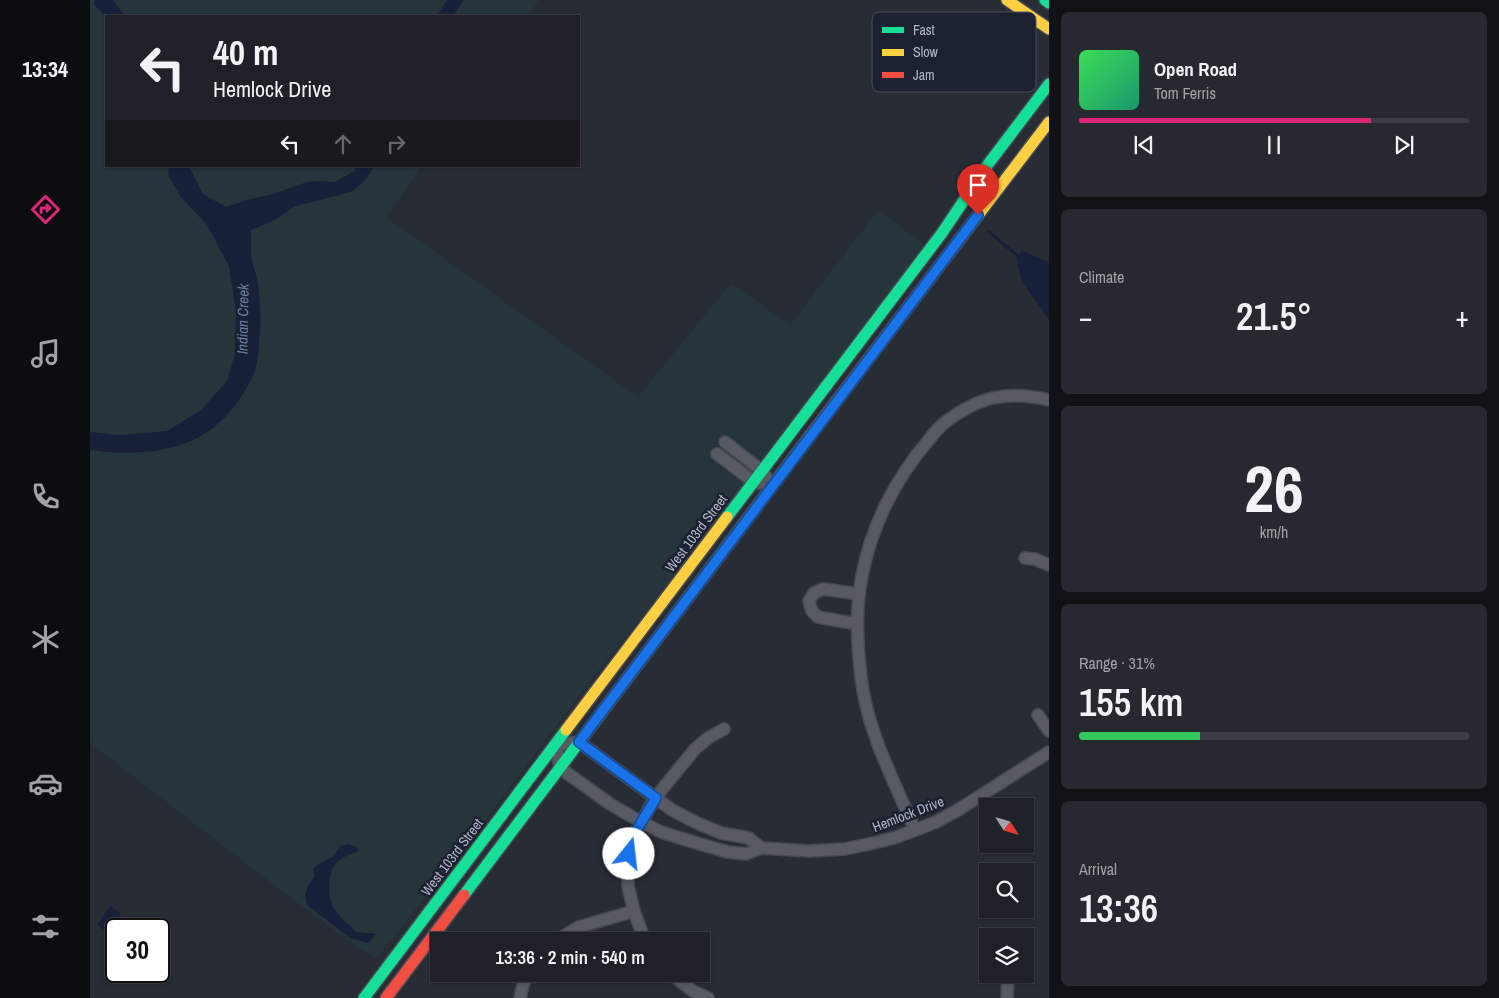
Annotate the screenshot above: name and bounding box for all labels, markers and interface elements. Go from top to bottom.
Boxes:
legend [872,12,1036,92]
text: Fast [913,21,935,39]
text: 40 m [213,29,278,76]
icon: left [130,35,195,100]
text: Slow [913,43,939,61]
text: 13:34 [22,54,68,84]
text: Open Road [1154,56,1237,82]
text: Jam [913,66,935,84]
text: Hemlock Drive [213,74,331,104]
text: Tom Ferris [1154,82,1216,104]
icon: left [276,130,304,158]
icon: ahead [329,130,357,158]
icon: right [382,130,410,158]
icon: previous [1130,131,1158,159]
icon: pause [1260,131,1288,159]
icon: next [1390,131,1418,159]
pin [957,164,999,215]
icon: arrive [964,171,992,199]
icon: directions [28,192,63,227]
text: Climate [1079,266,1124,288]
water label: Indian Creek [231,283,254,354]
text: 21.5° [1236,291,1312,342]
text: − [1079,298,1092,336]
text: + [1456,298,1469,336]
icon: music [28,336,63,371]
text: 26 [1244,445,1304,532]
icon: phone [28,479,63,514]
street label: West 103rd Street [661,491,731,575]
text: km/h [1260,521,1288,543]
icon: climate [28,622,63,657]
text: Range · 31% [1079,652,1155,674]
text: 155 km [1079,677,1183,728]
icon: car [28,766,63,801]
street label: Hemlock Drive [870,792,946,836]
north arrow [979,798,1034,852]
map controls [979,798,1034,983]
street label: West 103rd Street [417,815,487,899]
position arrow [602,827,654,879]
text: Arrival [1079,858,1117,880]
button: search [979,863,1034,918]
text: 13:36 [1079,883,1158,934]
icon: filters [28,909,63,944]
speed limit sign: 30 [105,918,170,983]
button: layers [979,928,1034,983]
text: 13:36 · 2 min · 540 m [495,944,645,970]

